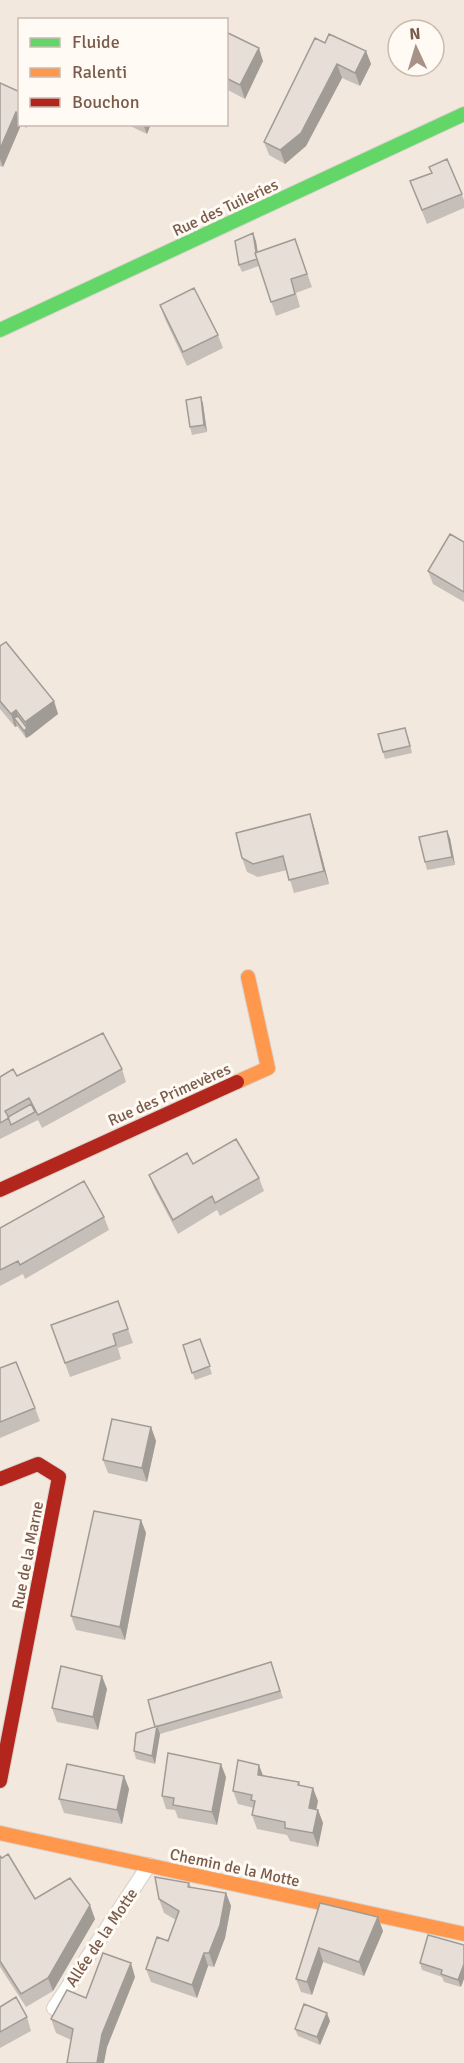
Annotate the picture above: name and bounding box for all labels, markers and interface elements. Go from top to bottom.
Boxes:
legend [18,18,228,126]
north arrow [386,18,446,78]
text: N [409,24,421,44]
text: Fluide [72,31,120,53]
text: Ralenti [72,61,127,83]
text: Bouchon [72,91,140,113]
street label: Rue des Tuileries [169,175,281,241]
street label: Rue des Primevères [105,1059,234,1131]
street label: Rue de la Marne [8,1500,48,1611]
street label: Chemin de la Motte [168,1844,302,1892]
street label: Allée de la Motte [61,1884,142,1991]

